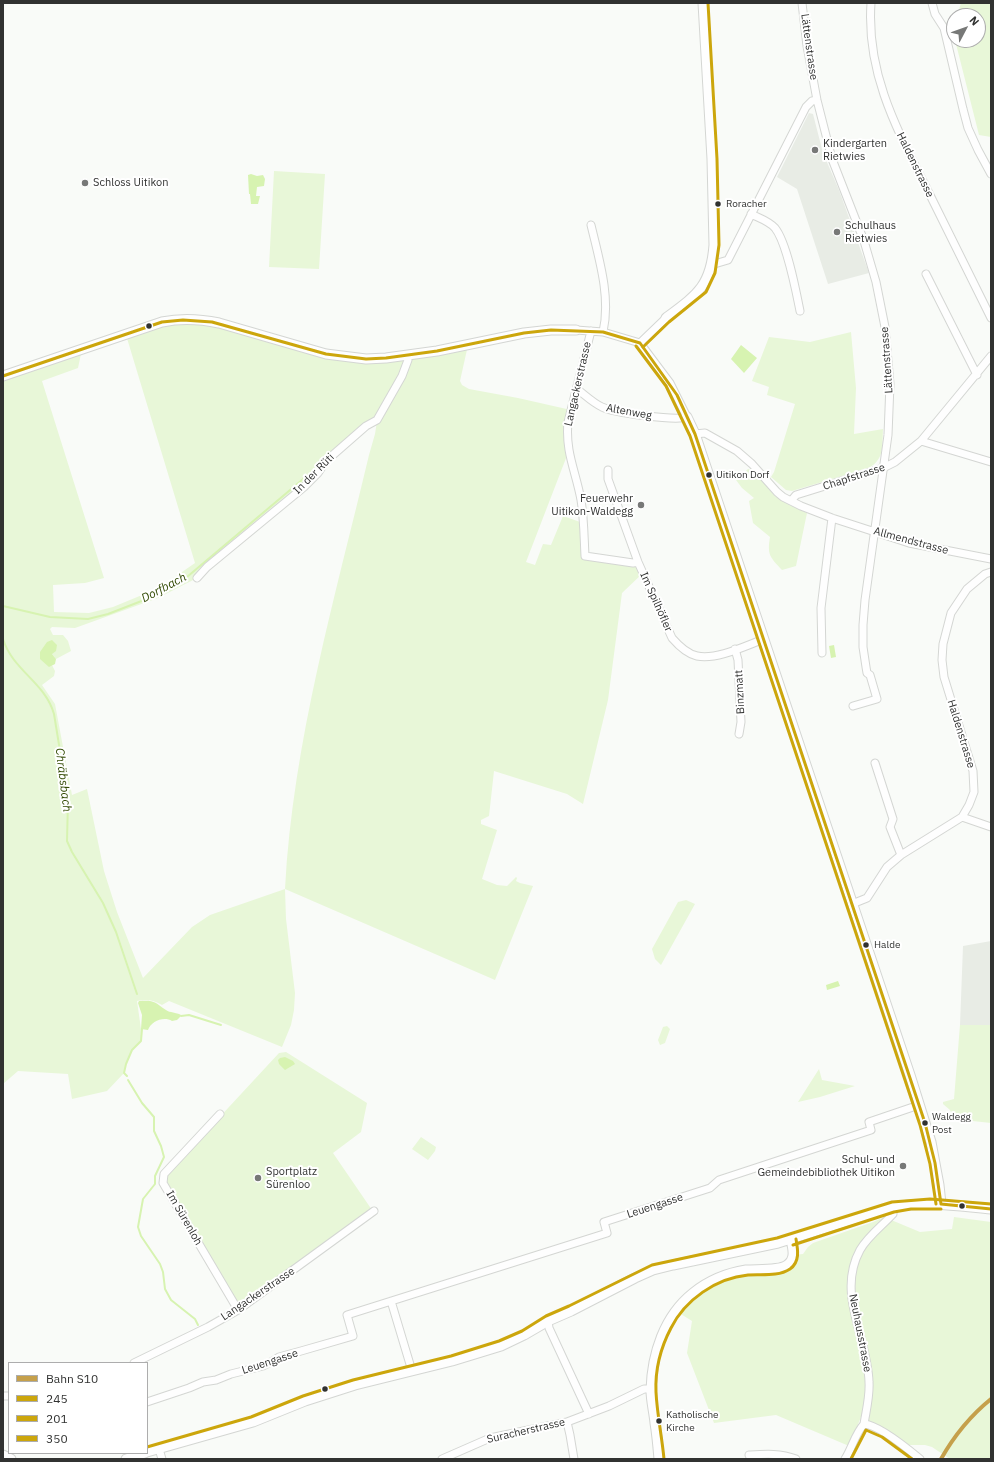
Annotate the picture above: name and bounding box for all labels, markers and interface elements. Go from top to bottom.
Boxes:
north arrow [946,8,986,48]
street label: Lättenstrasse [798,13,820,81]
text: N [966,13,982,28]
street label: Haldenstrasse [894,130,936,200]
place label: Kindergarten Rietwies [823,137,887,163]
marker: Kindergarten Rietwies [810,145,820,155]
place label: Schloss Uitikon [93,176,168,190]
marker: Schloss Uitikon [80,178,90,188]
place label: Roracher [726,198,767,210]
marker: Roracher [713,199,723,209]
place label: Schulhaus Rietwies [845,219,896,245]
marker: Schulhaus Rietwies [832,227,842,237]
unlabelled marker [144,321,154,331]
street label: Lättenstrasse [878,326,896,394]
street label: Langackerstrasse [562,341,594,427]
street label: Altenweg [605,401,653,423]
street label: In der Rüti [291,451,337,497]
street label: Chapfstrasse [821,461,887,493]
place label: Uitikon Dorf [716,469,769,481]
marker: Uitikon Dorf [704,470,714,480]
place label: Feuerwehr Uitikon-Waldegg [551,492,633,518]
marker: Feuerwehr Uitikon-Waldegg [636,500,646,510]
street label: Allmendstrasse [872,525,950,557]
water label: Dorfbach [139,570,189,606]
street label: Im Spilhöfler [637,570,675,634]
street label: Binzmatt [732,669,748,715]
street label: Haldenstrasse [944,698,978,770]
water label: Chräbsbach [52,747,74,813]
place label: Halde [874,939,900,951]
marker: Halde [861,940,871,950]
place label: Waldegg Post [932,1111,971,1134]
marker: Waldegg Post [920,1118,930,1128]
place label: Schul- und Gemeindebibliothek Uitikon [757,1153,895,1179]
marker: Schul- und Gemeindebibliothek Uitikon [898,1161,908,1171]
place label: Sportplatz Sürenloo [266,1165,317,1191]
marker: Sportplatz Sürenloo [253,1173,263,1183]
street label: Im Sürenloh [163,1188,205,1248]
street label: Leuengasse [625,1191,685,1221]
unlabelled marker [957,1201,967,1211]
street label: Langackerstrasse [219,1264,297,1324]
street label: Neuhausstrasse [846,1293,874,1373]
street label: Leuengasse [240,1347,300,1377]
legend [8,1362,148,1454]
text: Bahn S10 [46,1371,98,1386]
unlabelled marker [320,1384,330,1394]
text: 245 [46,1391,68,1406]
place label: Katholische Kirche [666,1409,719,1432]
text: 201 [46,1411,68,1426]
street label: Suracherstrasse [486,1416,566,1446]
marker: Katholische Kirche [654,1416,664,1426]
text: 350 [46,1431,68,1446]

